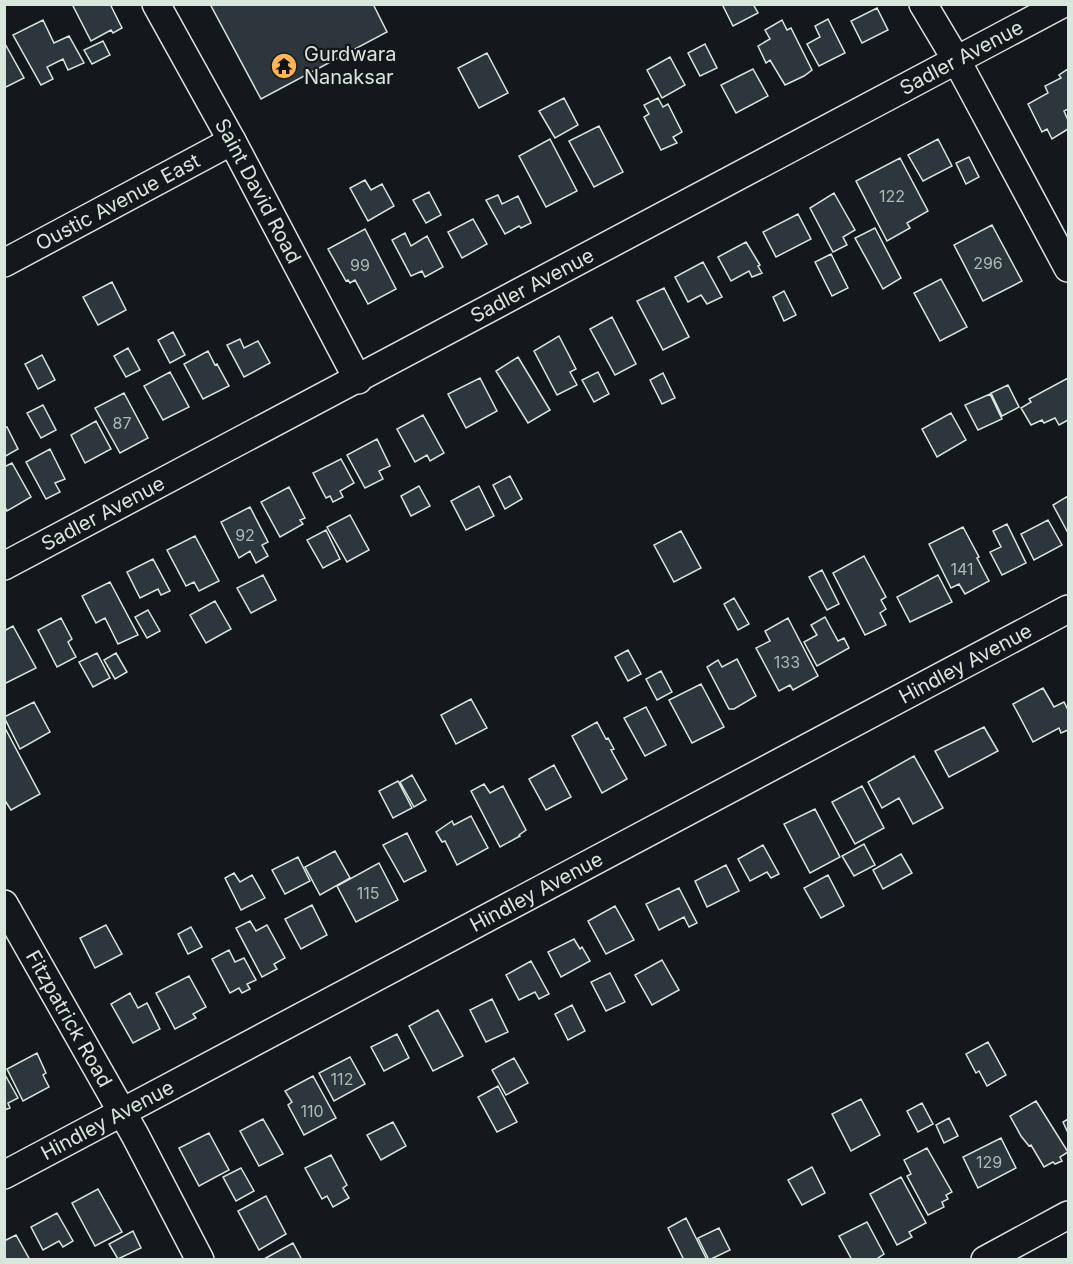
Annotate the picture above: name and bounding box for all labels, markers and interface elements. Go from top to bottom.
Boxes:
street label: Sadler Avenue [896,15,1027,100]
place label: Gurdwara Nanaksar [304,42,397,89]
temple icon: Gurdwara Nanaksar [269,51,299,81]
street label: Saint David Road [210,114,306,267]
street label: Oustic Avenue East [32,148,204,256]
house number: 122 [879,186,905,206]
street label: Sadler Avenue [466,243,598,328]
house number: 296 [973,253,1003,273]
house number: 99 [350,255,370,275]
house number: 87 [113,413,131,433]
street label: Sadler Avenue [37,471,169,556]
house number: 92 [235,525,255,545]
house number: 141 [950,559,974,579]
street label: Hindley Avenue [895,618,1036,709]
house number: 133 [774,652,800,672]
street label: Hindley Avenue [466,847,607,937]
house number: 115 [357,883,379,903]
street label: Fitzpatrick Road [21,946,117,1091]
house number: 112 [331,1069,353,1089]
street label: Hindley Avenue [37,1075,178,1165]
house number: 110 [300,1101,324,1121]
house number: 129 [976,1152,1002,1172]

